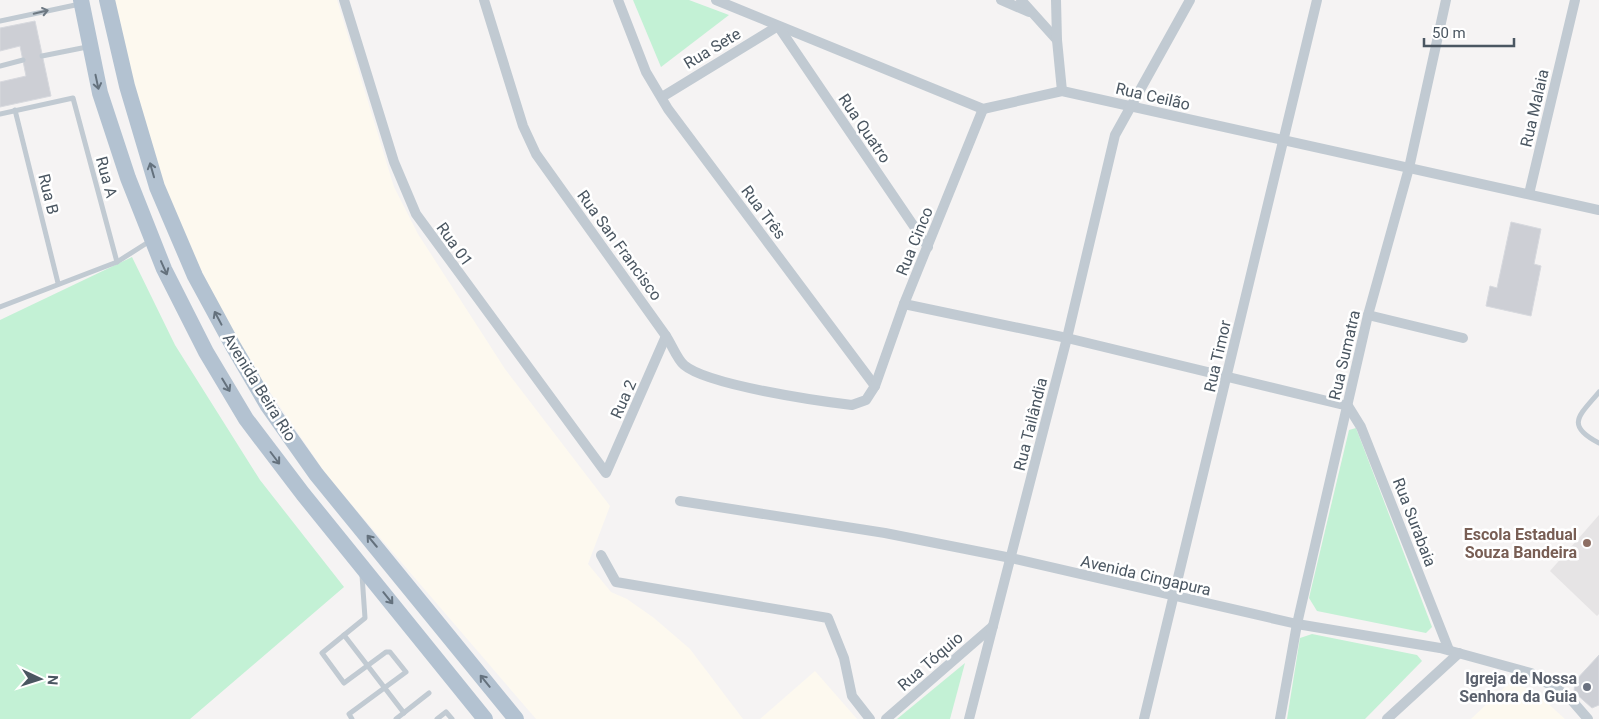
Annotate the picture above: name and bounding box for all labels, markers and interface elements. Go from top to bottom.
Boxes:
one-way arrow [32,7,48,16]
scale bar [1424,15,1514,47]
street label: Rua Sete [680,24,744,73]
text: 50 m [1432,24,1466,42]
street label: Rua Malaia [1516,67,1553,149]
one-way arrow [93,74,103,90]
street label: Rua Ceilão [1114,79,1192,114]
street label: Rua Quatro [834,90,895,167]
street label: Rua A [92,154,121,200]
one-way arrow [146,162,156,178]
street label: Rua B [34,172,63,216]
street label: Rua Três [737,182,790,243]
street label: Rua San Francisco [573,186,666,304]
street label: Rua Cinco [892,204,937,278]
street label: Rua 01 [432,219,477,270]
one-way arrow [160,260,170,275]
street label: Rua Sumatra [1325,308,1364,402]
one-way arrow [213,310,223,325]
street label: Rua Timor [1200,318,1235,394]
street label: Avenida Beira Rio [219,330,300,445]
street label: Rua Tailândia [1010,376,1051,473]
street label: Rua 2 [607,377,640,421]
one-way arrow [221,378,231,392]
one-way arrow [270,451,281,464]
street label: Rua Surabaia [1389,475,1440,569]
place label: Escola Estadual Souza Bandeira [1464,525,1577,562]
one-way arrow [367,535,378,548]
marker: Escola Estadual Souza Bandeira [1581,537,1593,549]
street label: Avenida Cingapura [1079,551,1213,600]
one-way arrow [382,591,393,604]
street label: Rua Tóquio [894,628,967,695]
north arrow [15,654,65,704]
place label: Igreja de Nossa Senhora da Guia [1459,669,1577,706]
text: N [45,674,61,685]
one-way arrow [480,675,491,688]
marker: Igreja de Nossa Senhora da Guia [1581,681,1593,693]

